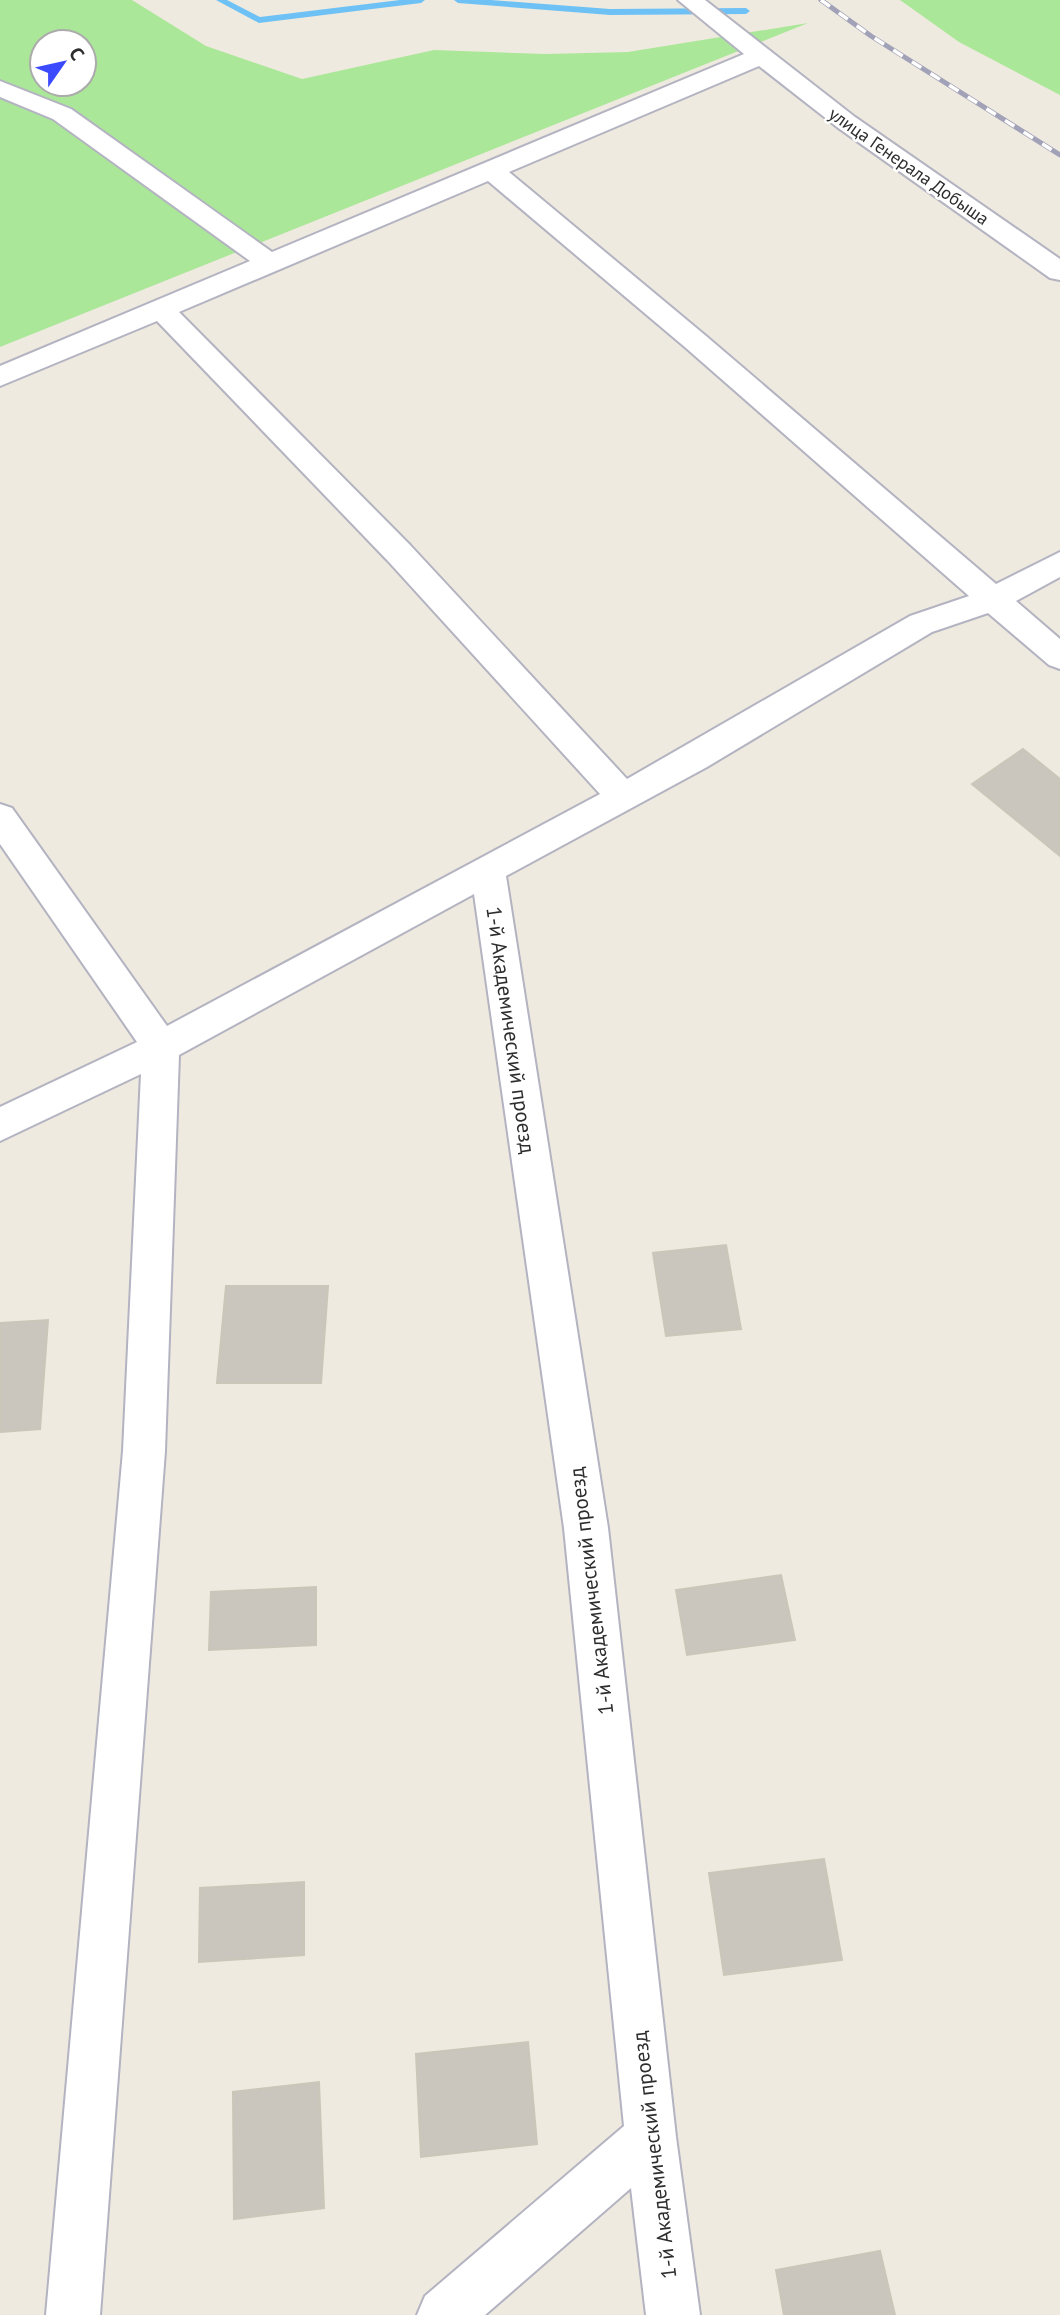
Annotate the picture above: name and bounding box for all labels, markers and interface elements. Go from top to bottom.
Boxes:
north arrow [28,28,98,98]
text: С [64,42,90,65]
street label: улица Генерала Добыша [824,102,994,230]
street label: 1-й Академический проезд [480,905,542,1155]
street label: 1-й Академический проезд [562,1466,620,1716]
street label: 1-й Академический проезд [625,2030,683,2280]

